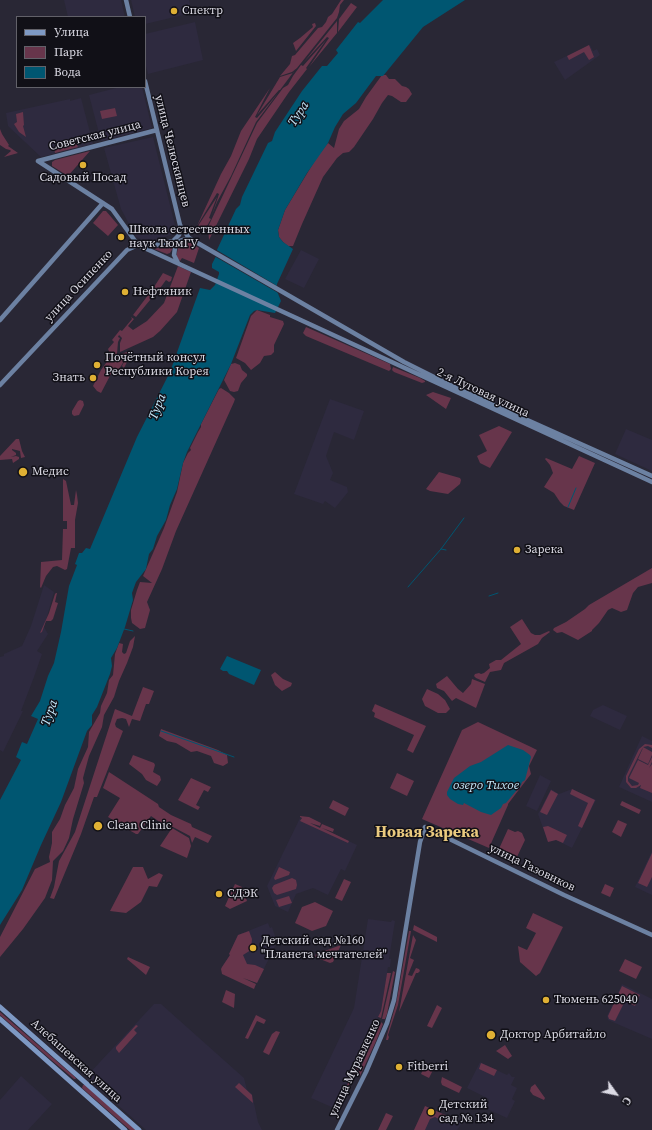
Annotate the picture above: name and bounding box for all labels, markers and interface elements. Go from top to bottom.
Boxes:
place label: Спектр [182,4,223,18]
marker: Спектр [169,6,179,16]
legend [16,16,146,88]
text: Улица [54,24,89,40]
text: Парк [54,44,83,60]
text: Вода [54,64,81,80]
street label: улица Челюскинцев [151,94,193,208]
water label: Тура [285,99,313,129]
street label: Советская улица [48,118,142,154]
marker: Садовый Посад [78,160,88,170]
place label: Садовый Посад [39,171,127,185]
place label: Школа естественных наук ТюмГУ [129,223,250,251]
marker: Школа естественных наук ТюмГУ [116,232,126,242]
street label: улица Осипенко [42,247,116,325]
place label: Нефтяник [133,285,192,299]
marker: Нефтяник [120,287,130,297]
place label: Почётный консул Республики Корея [105,351,209,379]
marker: Почётный консул Республики Корея [92,360,102,370]
street label: 2-я Луговая улица [435,365,531,421]
place label: Знать [53,371,85,385]
marker: Знать [88,373,98,383]
water label: Тура [146,392,170,422]
place label: Медис [32,465,69,479]
marker: Медис [17,466,29,478]
place label: Зарека [525,543,563,557]
marker: Зарека [512,545,522,555]
water label: Тура [38,698,62,728]
water label: озеро Тихое [453,778,519,794]
place label: Clean Clinic [107,819,172,833]
marker: Clean Clinic [92,820,104,832]
district label: Новая Зарека [375,823,479,843]
street label: улица Газовиков [487,841,577,895]
place label: СДЭК [227,887,258,901]
marker: СДЭК [214,889,224,899]
place label: Детский сад №160 "Планета мечтателей" [261,934,387,962]
marker: Детский сад №160 "Планета мечтателей" [248,943,258,953]
place label: Тюмень 625040 [554,993,638,1007]
marker: Тюмень 625040 [541,995,551,1005]
street label: Алебашевская улица [28,1016,124,1106]
street label: улица Муравленко [326,1017,384,1119]
place label: Доктор Арбитайло [500,1028,606,1042]
marker: Доктор Арбитайло [485,1029,497,1041]
place label: Fitberri [407,1060,448,1074]
marker: Fitberri [394,1062,404,1072]
north arrow [596,1074,636,1114]
text: С [618,1094,635,1108]
place label: Детский сад № 134 [439,1098,493,1126]
marker: Детский сад № 134 [426,1107,436,1117]

